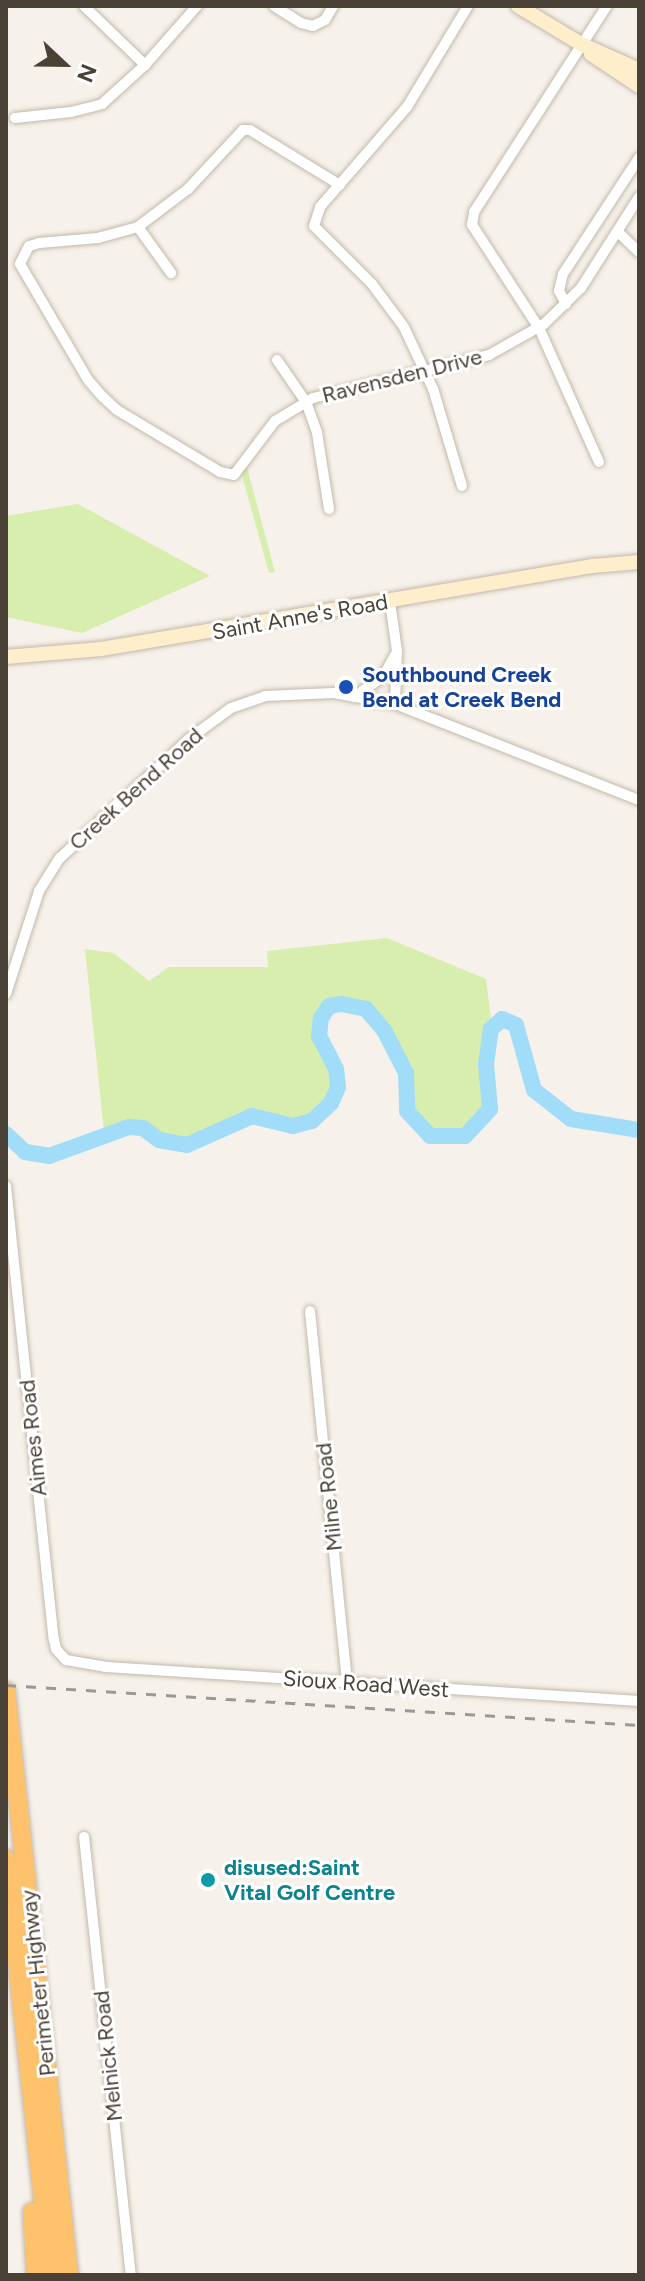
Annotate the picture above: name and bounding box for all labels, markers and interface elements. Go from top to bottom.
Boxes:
north arrow [24,24,104,104]
text: N [71,60,102,86]
street label: Ravensden Drive [319,343,485,409]
street label: Saint Anne's Road [210,589,390,645]
place label: Southbound Creek Bend at Creek Bend [362,661,561,712]
marker: Southbound Creek Bend at Creek Bend [337,678,355,696]
street label: Creek Bend Road [64,722,208,856]
street label: Aimes Road [14,1378,52,1498]
street label: Milne Road [310,1441,348,1553]
street label: Sioux Road West [282,1665,450,1703]
place label: disused:Saint Vital Golf Centre [224,1854,395,1906]
marker: disused:Saint Vital Golf Centre [199,1871,217,1889]
street label: Perimeter Highway [15,1889,61,2077]
street label: Melnick Road [88,1989,128,2123]

